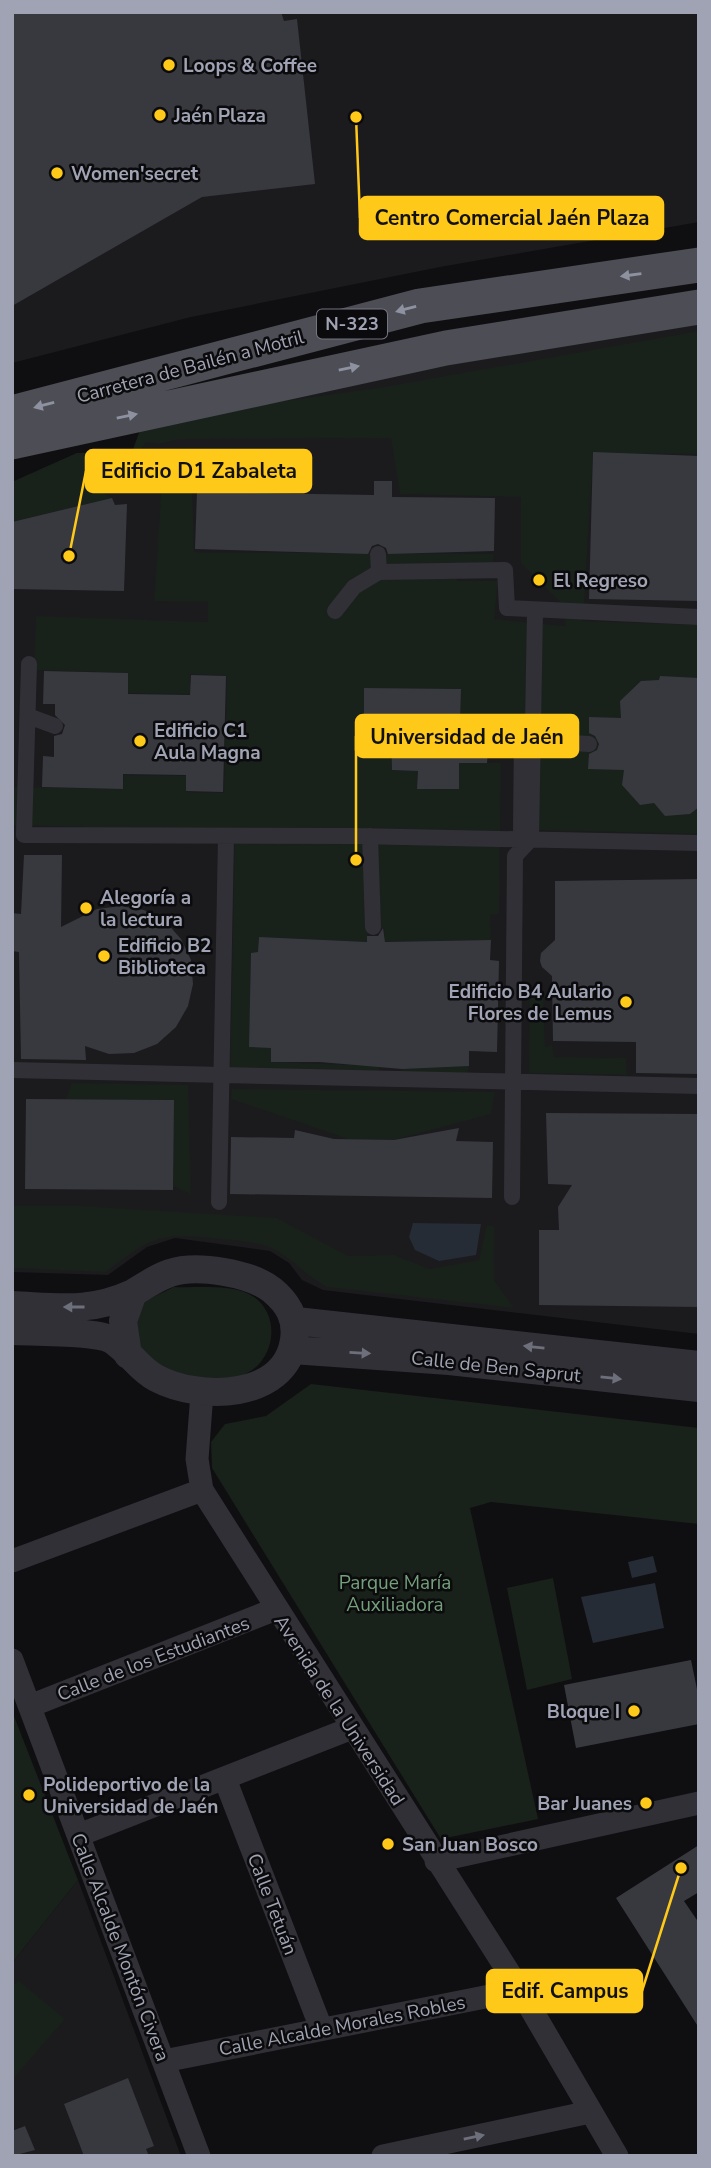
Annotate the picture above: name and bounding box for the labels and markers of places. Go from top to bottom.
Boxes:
place label: Loops & Coffee [183,53,317,79]
marker: Loops & Coffee [161,57,177,73]
place label: Jaén Plaza [173,103,266,129]
marker: Jaén Plaza [152,107,168,123]
place label: Women'secret [71,161,199,187]
marker: Women'secret [49,165,65,181]
callout: Centro Comercial Jaén Plaza [360,197,663,239]
callout: Edificio D1 Zabaleta [86,450,311,492]
place label: El Regreso [553,568,648,594]
marker: El Regreso [531,572,547,588]
callout: Universidad de Jaén [356,715,578,757]
place label: Edificio C1 Aula Magna [154,718,261,766]
marker: Edificio C1 Aula Magna [132,733,148,749]
place label: Alegoría a la lectura [100,885,191,933]
marker: Alegoría a la lectura [78,900,94,916]
place label: Edificio B2 Biblioteca [118,933,212,981]
marker: Edificio B2 Biblioteca [96,948,112,964]
place label: Edificio B4 Aulario Flores de Lemus [449,979,612,1027]
marker: Edificio B4 Aulario Flores de Lemus [618,994,634,1010]
place label: Bloque I [547,1699,620,1725]
marker: Bloque I [626,1703,642,1719]
place label: Polideportivo de la Universidad de Jaén [43,1772,218,1820]
marker: Polideportivo de la Universidad de Jaén [21,1787,37,1803]
place label: Bar Juanes [537,1791,632,1817]
marker: Bar Juanes [638,1795,654,1811]
place label: San Juan Bosco [402,1832,538,1858]
marker: San Juan Bosco [380,1836,396,1852]
callout: Edif. Campus [487,1970,642,2012]

